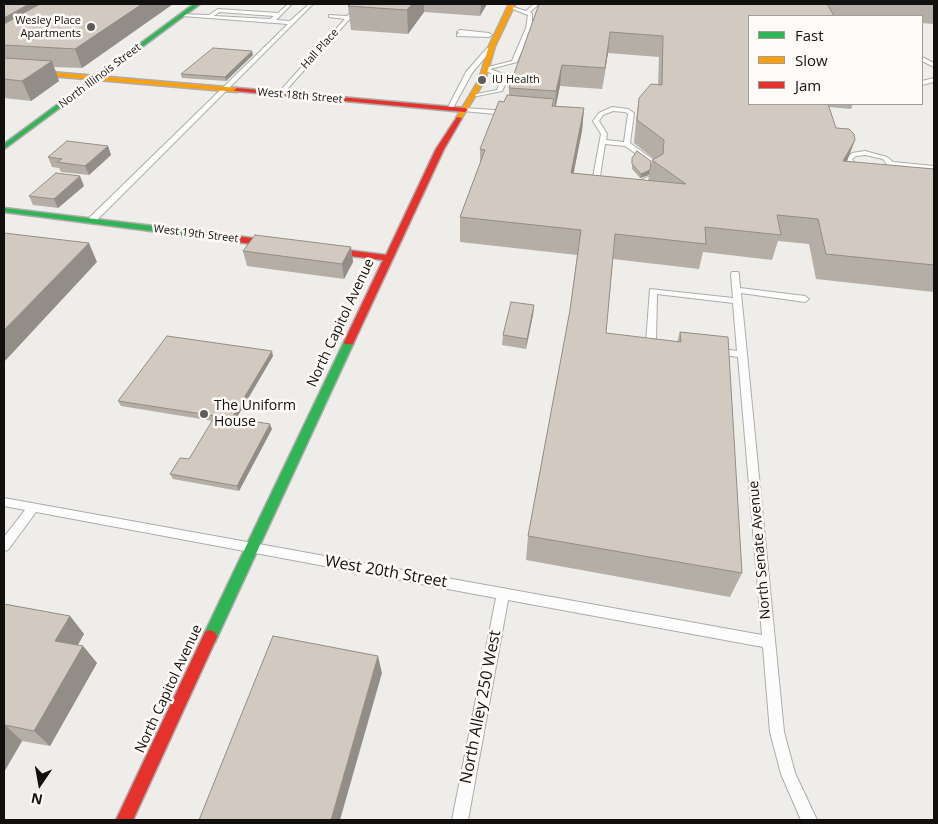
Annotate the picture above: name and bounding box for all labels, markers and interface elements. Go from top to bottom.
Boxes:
place label: Wesley Place Apartments [15,14,81,40]
legend [748,15,923,105]
marker: Wesley Place Apartments [85,21,97,33]
text: Fast [795,25,824,45]
street label: Hall Place [299,26,341,72]
street label: North Illinois Street [56,41,144,111]
text: Slow [795,50,828,70]
place label: IU Health [492,73,540,87]
marker: IU Health [476,74,488,86]
text: Jam [795,75,821,95]
street label: West 18th Street [257,86,343,106]
street label: West 19th Street [153,222,239,246]
street label: North Capitol Avenue [304,256,378,390]
place label: The Uniform House [214,398,296,431]
marker: The Uniform House [198,408,210,420]
street label: North Senate Avenue [746,480,774,620]
street label: West 20th Street [323,552,449,592]
street label: North Capitol Avenue [132,622,206,756]
street label: North Alley 250 West [457,629,505,785]
north arrow [15,759,65,809]
text: N [29,789,44,810]

